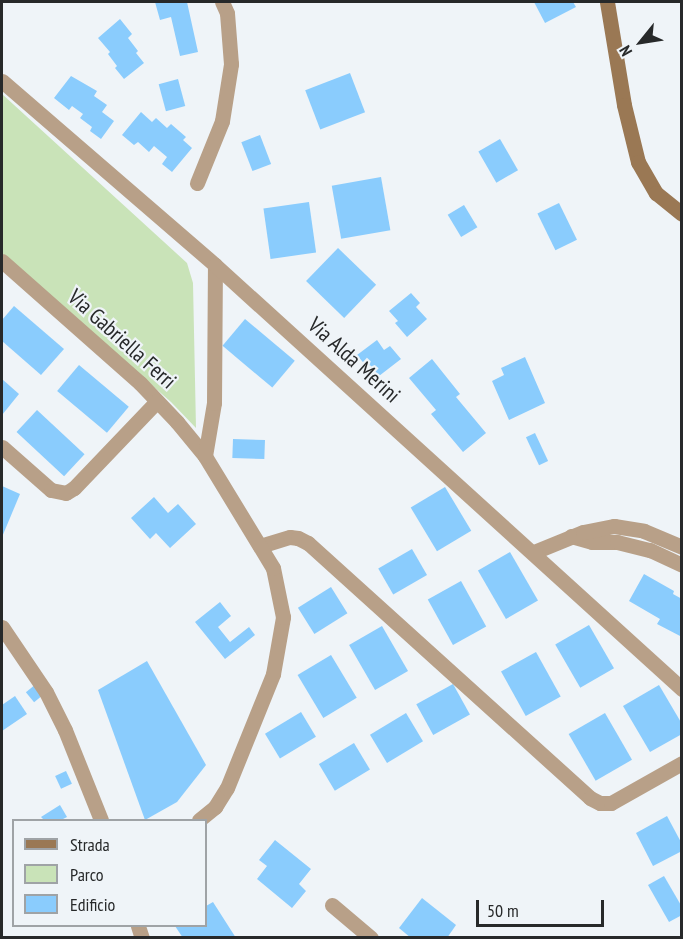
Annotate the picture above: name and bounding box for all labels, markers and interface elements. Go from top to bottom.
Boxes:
north arrow [611,12,671,72]
text: N [615,42,636,60]
street label: Via Gabriella Ferri [63,284,181,394]
street label: Via Alda Merini [302,312,406,408]
legend [12,819,207,927]
text: Strada [70,833,110,856]
text: Parco [70,863,104,886]
scale bar [479,888,606,926]
text: Edificio [70,893,115,916]
text: 50 m [487,899,519,922]

